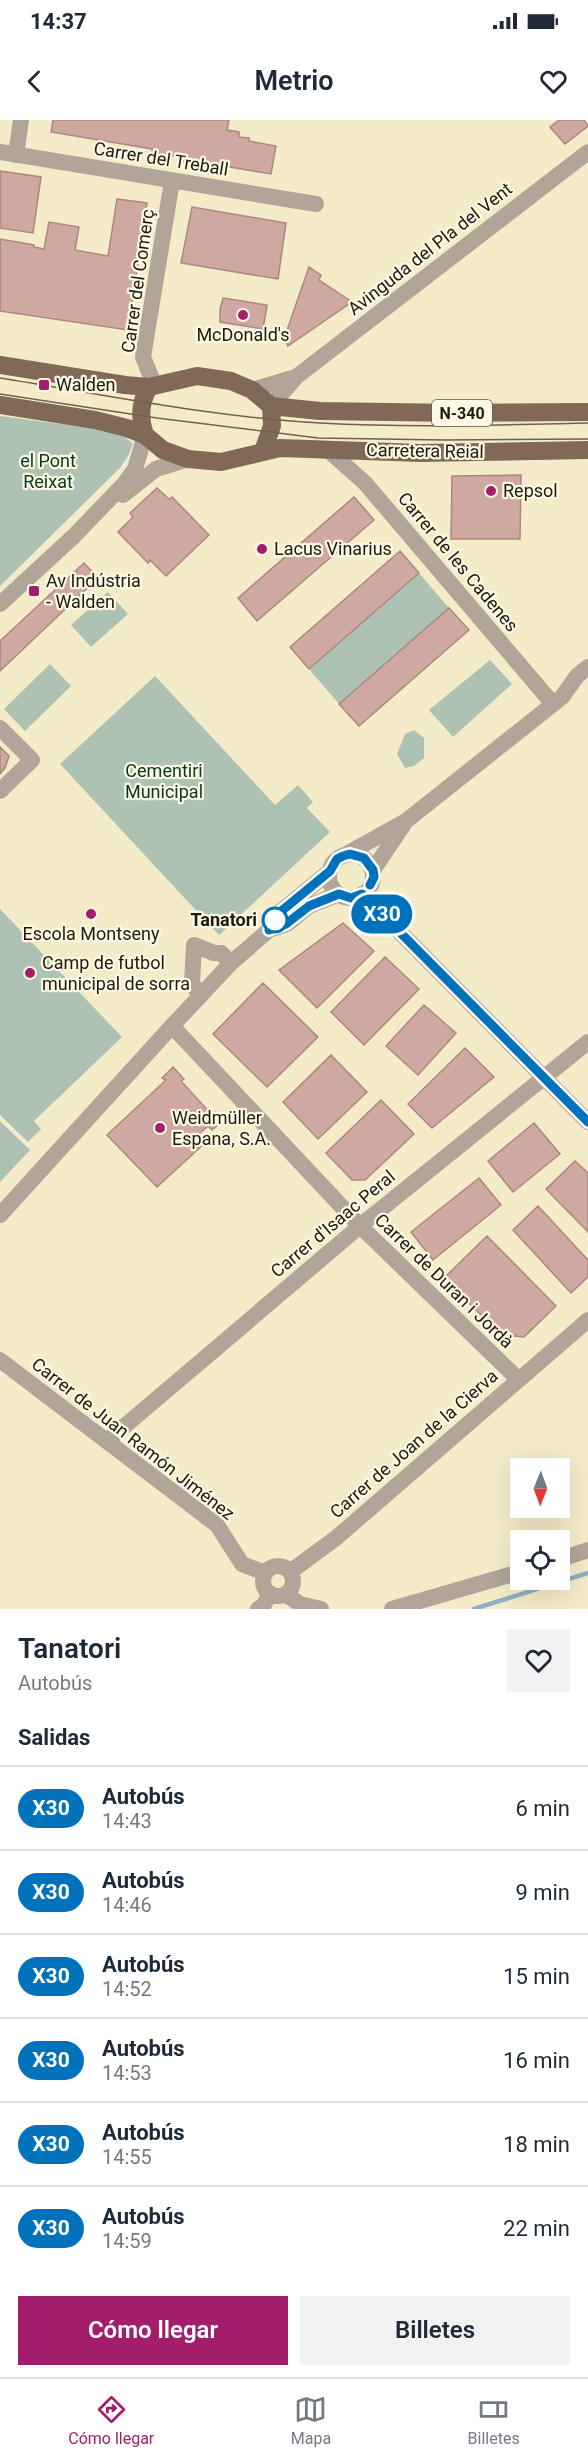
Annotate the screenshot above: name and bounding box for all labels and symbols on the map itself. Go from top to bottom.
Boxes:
street label: Carrer del Treball [92,137,230,180]
street label: Avinguda del Pla del Vent [344,178,516,319]
street label: Carrer del Comerç [117,208,158,354]
marker: McDonald's [236,308,250,322]
place label: McDonald's [196,324,290,345]
place label: Walden [56,374,115,395]
marker: Walden [37,378,51,392]
road number: N-340 [432,400,492,426]
street label: Carretera Reial [366,439,484,462]
park label: el Pont Reixat [20,450,76,492]
place label: Repsol [503,480,558,501]
marker: Repsol [484,484,498,498]
street label: Carrer de les Cadenes [394,488,523,636]
place label: Lacus Vinarius [274,538,392,559]
marker: Lacus Vinarius [255,542,269,556]
place label: Av Indústria - Walden [46,570,141,612]
marker: Av Indústria - Walden [27,584,41,598]
park label: Cementiri Municipal [125,760,203,802]
line badge: X30 [348,894,416,934]
marker: Escola Montseny [84,907,98,921]
marker: Tanatori [262,907,288,933]
place label: Tanatori [190,909,257,930]
place label: Escola Montseny [23,923,160,944]
place label: Camp de futbol municipal de sorra [42,952,190,994]
marker: Camp de futbol municipal de sorra [23,966,37,980]
place label: Weidmüller Espana, S.A. [172,1107,271,1149]
marker: Weidmüller Espana, S.A. [153,1121,167,1135]
street label: Carrer d'Isaac Peral [266,1166,399,1282]
street label: Carrer de Duran i Jordà [371,1209,518,1352]
street label: Carrer de Juan Ramón Jiménez [28,1353,239,1524]
street label: Carrer de Joan de la Cierva [326,1365,502,1522]
north arrow [510,1458,570,1518]

